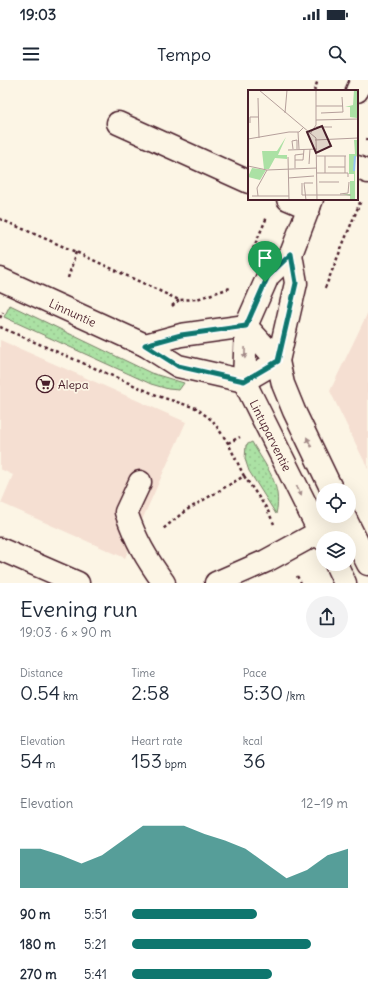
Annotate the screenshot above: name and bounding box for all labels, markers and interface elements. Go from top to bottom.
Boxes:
text: 19:03 [20,5,56,24]
icon: menu [20,43,42,65]
text: Tempo [157,43,211,66]
icon: search [326,43,348,65]
inset map [248,90,358,200]
pin [248,241,282,282]
icon: arrive [254,247,276,269]
street label: Linnuntie [47,295,99,329]
one-way arrow [242,347,248,360]
supermarket icon: Alepa [35,374,55,394]
place label: Alepa [58,377,89,392]
street label: Lintuparventie [247,397,295,474]
one-way arrow [306,437,312,448]
map controls [316,483,356,571]
button: locate [316,483,356,523]
one-way arrow [296,485,302,497]
button: layers [316,531,356,571]
text: Evening run [20,595,138,623]
button: share [306,596,348,638]
text: 19:03 · 6 × 90 m [20,624,111,641]
text: Distance [20,666,63,680]
text: Time [131,666,155,680]
text: Pace [243,666,267,680]
text: 0.54 [20,680,60,705]
text: 2:58 [131,680,170,705]
text: 5:30 [243,680,283,705]
text: km [60,689,78,703]
text: /km [283,689,305,703]
text: Elevation [20,734,65,748]
text: Heart rate [131,734,182,748]
text: kcal [243,734,262,748]
text: 54 [20,748,43,773]
text: 153 [131,748,162,773]
text: 36 [243,748,266,773]
text: m [43,757,55,771]
text: bpm [162,757,187,771]
text: Elevation [20,795,73,812]
text: 12–19 m [301,795,348,812]
text: 90 m [20,906,51,923]
text: 5:51 [84,906,107,923]
text: 180 m [20,936,56,953]
text: 5:21 [84,936,107,953]
text: 270 m [20,966,57,983]
text: 5:41 [84,966,107,983]

